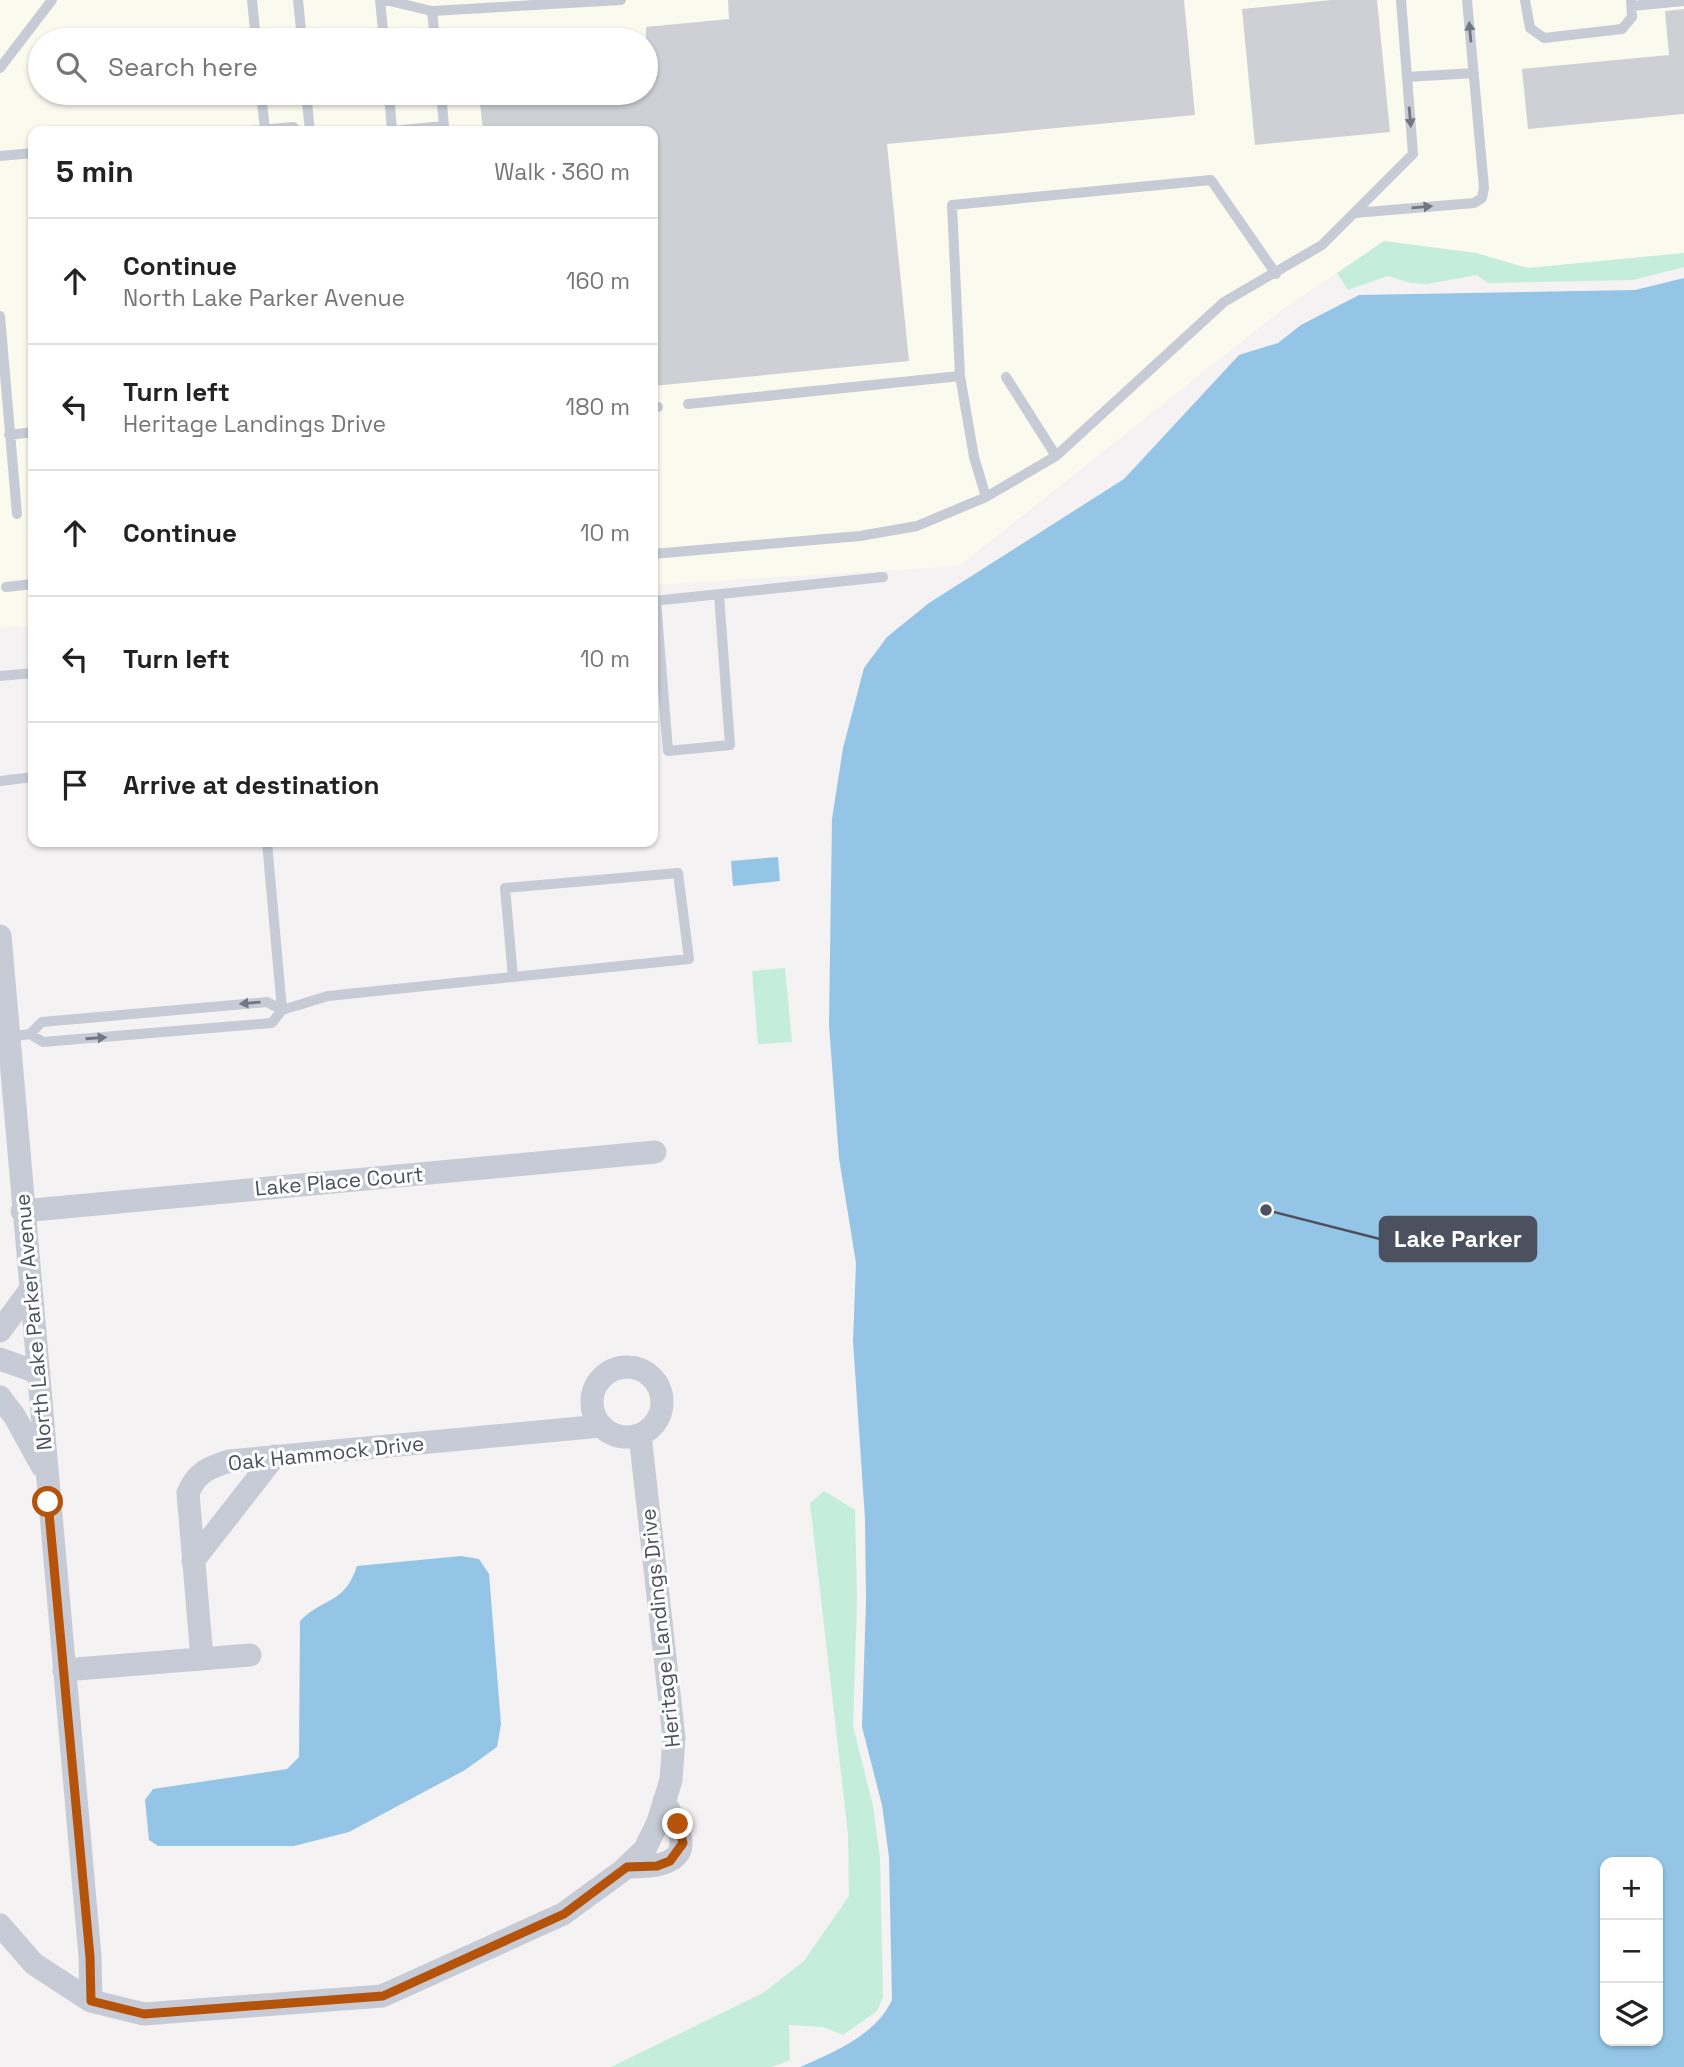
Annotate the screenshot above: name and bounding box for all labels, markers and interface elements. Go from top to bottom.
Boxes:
one-way arrow [1464,21,1475,43]
search box [28,28,658,105]
icon: search [52,48,90,86]
text: Search here [108,50,258,84]
one-way arrow [1405,106,1416,128]
text: 5 min [56,152,134,191]
text: Walk · 360 m [494,157,630,187]
one-way arrow [1412,201,1434,212]
text: Continue [123,249,237,283]
icon: ahead [56,262,94,300]
text: 160 m [566,266,630,296]
text: North Lake Parker Avenue [123,283,405,313]
text: Turn left [123,375,230,409]
icon: left [56,388,94,426]
text: 180 m [566,392,630,422]
text: Heritage Landings Drive [123,409,386,439]
icon: ahead [56,514,94,552]
text: Continue [123,516,237,550]
text: 10 m [580,518,630,548]
icon: left [56,640,94,678]
text: Turn left [123,642,230,676]
text: 10 m [580,644,630,674]
icon: arrive [56,766,94,804]
text: Arrive at destination [123,768,380,802]
one-way arrow [239,998,261,1009]
one-way arrow [85,1033,107,1044]
street label: Lake Place Court [254,1160,424,1202]
street label: North Lake Parker Avenue [8,1192,58,1452]
callout: Lake Parker [1380,1217,1536,1261]
text: Lake Parker [1394,1224,1522,1254]
street label: Oak Hammock Drive [226,1429,426,1477]
route start [32,1486,63,1517]
street label: Heritage Landings Drive [634,1507,686,1749]
route end [662,1808,693,1839]
map controls [1600,1857,1663,2046]
button: + [1600,1857,1663,1920]
button: − [1600,1920,1663,1983]
button: layers [1600,1983,1663,2046]

